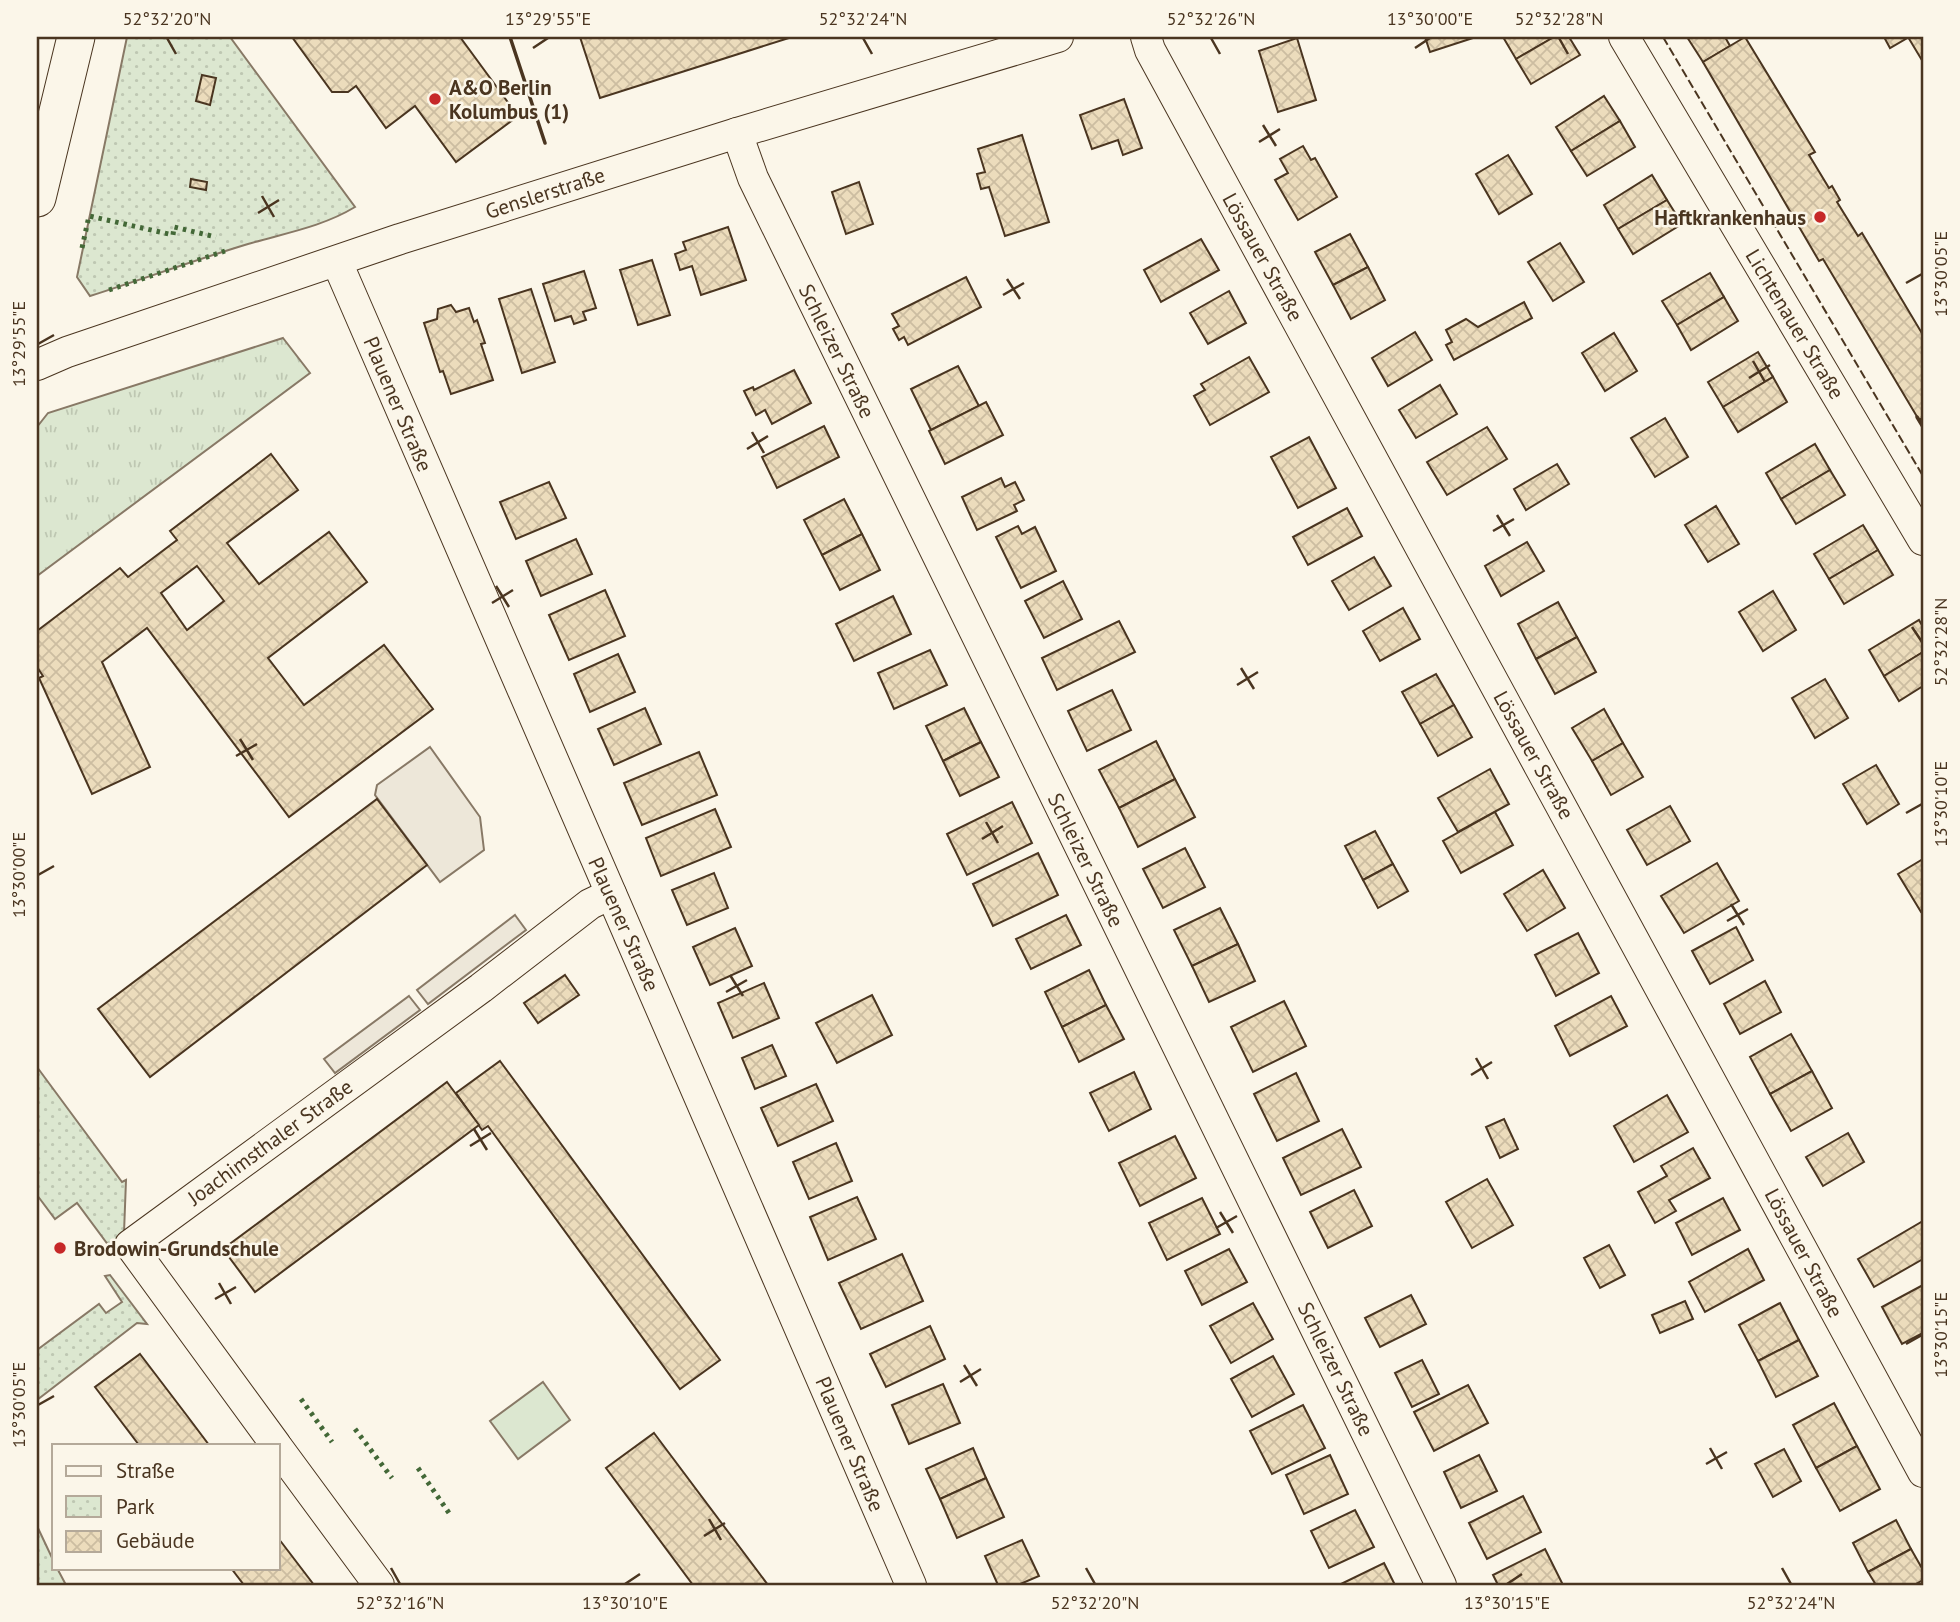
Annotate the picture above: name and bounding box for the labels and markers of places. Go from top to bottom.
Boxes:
place label: A&O Berlin Kolumbus (1) [449,74,569,125]
marker: A&O Berlin Kolumbus (1) [427,91,443,107]
place label: Haftkrankenhaus [1654,204,1806,231]
marker: Haftkrankenhaus [1812,209,1828,225]
place label: Brodowin-Grundschule [74,1235,279,1262]
marker: Brodowin-Grundschule [52,1240,68,1256]

